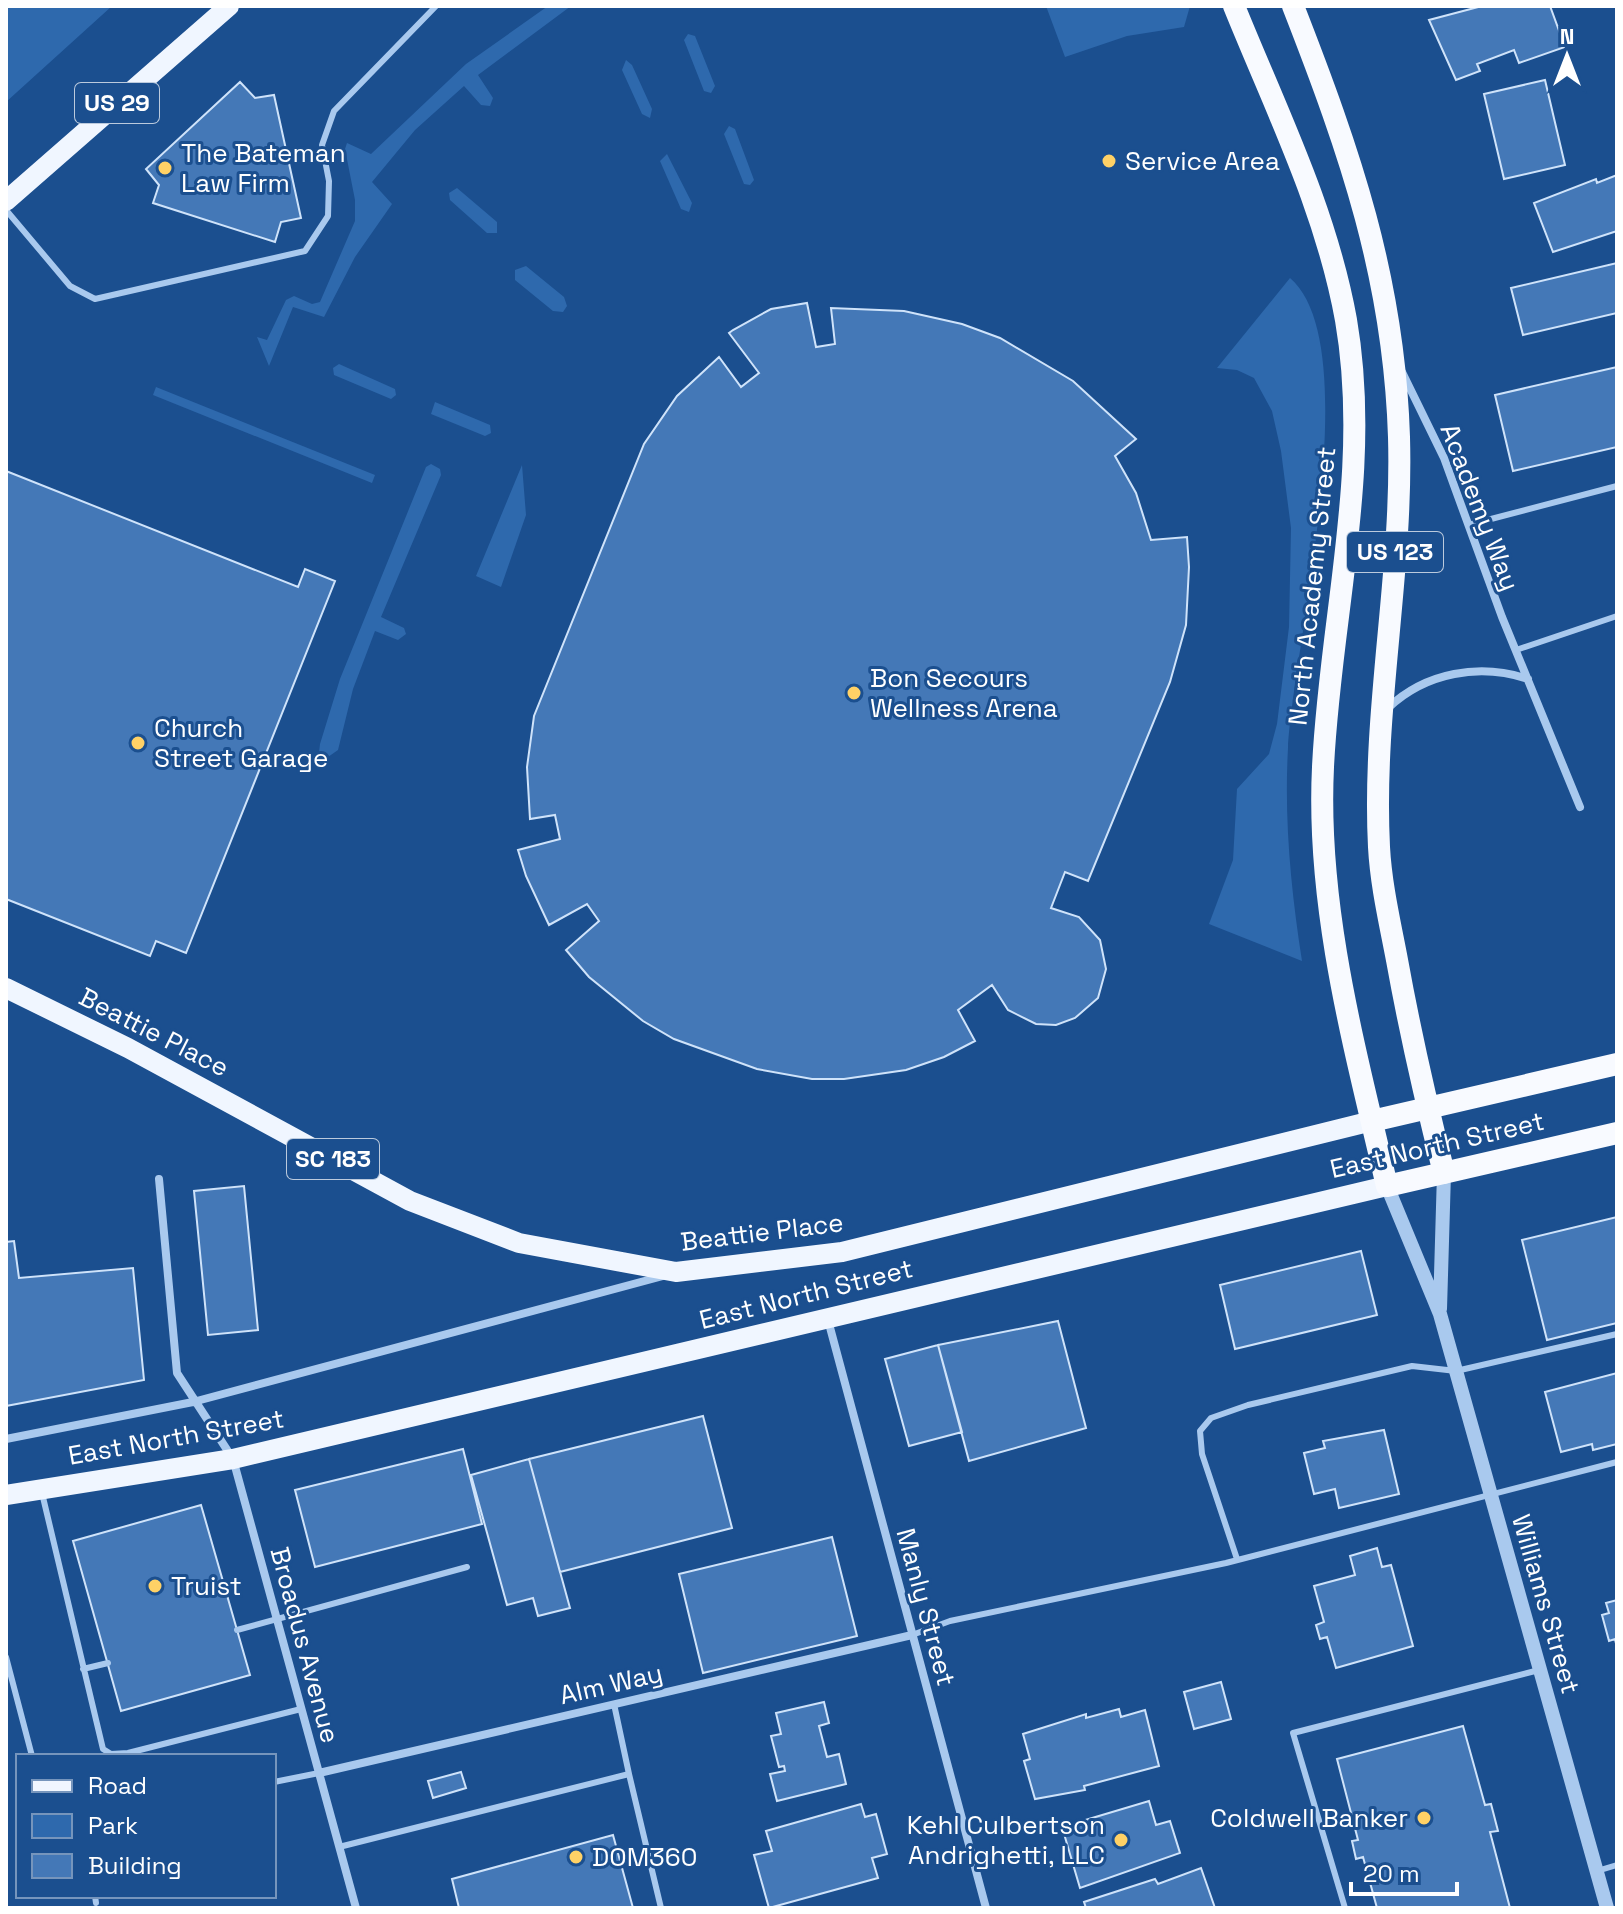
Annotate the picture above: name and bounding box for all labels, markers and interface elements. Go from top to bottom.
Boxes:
north arrow [1527,16,1607,96]
text: N [1560,22,1574,50]
road number: US 29 [75,83,159,123]
place label: The Bateman Law Firm [181,136,346,200]
place label: Service Area [1125,144,1280,178]
marker: Service Area [1100,152,1118,170]
marker: The Bateman Law Firm [156,159,174,177]
street label: Academy Way [1433,419,1527,595]
street label: North Academy Street [1280,445,1344,727]
road number: US 123 [1347,532,1443,572]
place label: Bon Secours Wellness Arena [870,661,1058,725]
marker: Bon Secours Wellness Arena [845,684,863,702]
place label: Church Street Garage [154,711,328,775]
marker: Church Street Garage [129,734,147,752]
street label: Beattie Place [73,980,235,1084]
street label: East North Street [1327,1104,1547,1186]
road number: SC 183 [287,1139,379,1179]
street label: Beattie Place [679,1205,845,1259]
street label: East North Street [696,1251,916,1337]
street label: East North Street [65,1401,287,1473]
street label: Williams Street [1504,1510,1588,1698]
street label: Manly Street [889,1524,963,1690]
street label: Broadus Avenue [262,1543,348,1747]
place label: Truist [171,1569,242,1603]
marker: Truist [146,1577,164,1595]
street label: Alm Way [556,1656,666,1712]
legend [16,1754,276,1898]
text: Road [88,1770,147,1801]
place label: Coldwell Banker [1210,1801,1408,1835]
place label: Kehl Culbertson Andrighetti, LLC [907,1808,1105,1872]
marker: Coldwell Banker [1415,1809,1433,1827]
text: Park [88,1810,138,1841]
marker: Kehl Culbertson Andrighetti, LLC [1112,1831,1130,1849]
place label: DOM360 [592,1840,697,1874]
scale bar [1351,1846,1457,1896]
marker: DOM360 [567,1848,585,1866]
text: Building [88,1850,182,1881]
text: 20 m [1363,1858,1420,1889]

